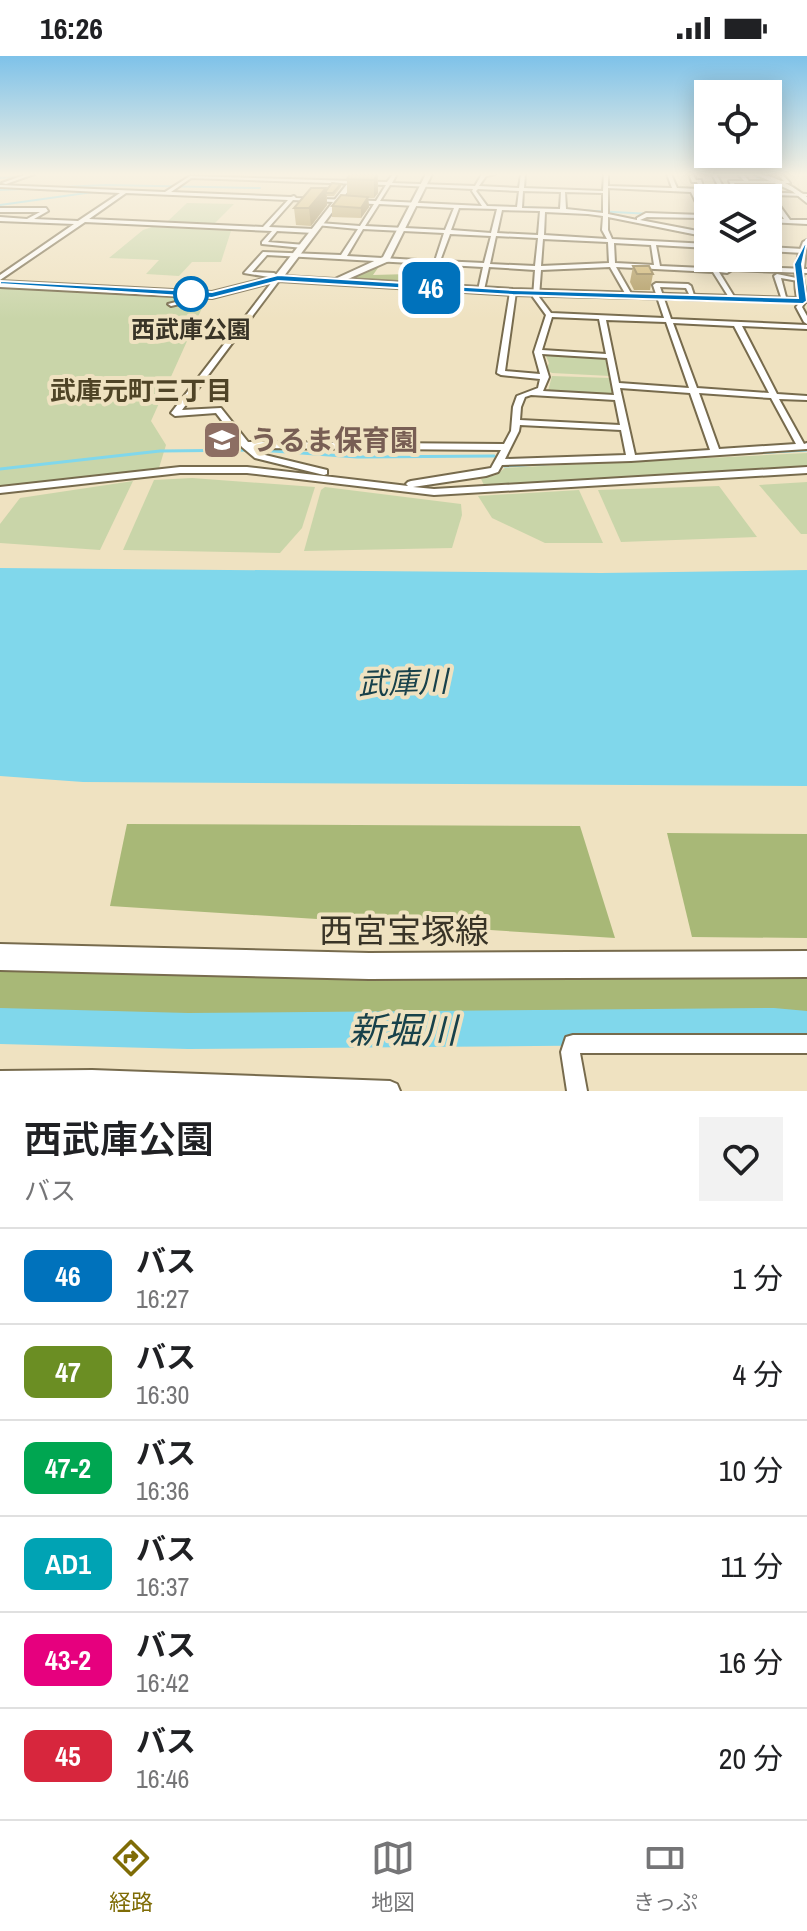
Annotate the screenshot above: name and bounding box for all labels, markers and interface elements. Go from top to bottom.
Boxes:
text: 16:26 [40,8,103,48]
map controls [694,80,782,272]
button: locate [694,80,782,168]
button: layers [694,184,782,272]
line badge: 46 [395,262,467,314]
text: 46 [418,269,444,307]
marker: 西武庫公園 [174,277,208,311]
place label: 西武庫公園 [131,313,251,345]
district label: 武庫元町三丁目 [50,373,232,408]
school or university icon: うるま保育園 [201,419,243,461]
place label: うるま保育園 [250,421,418,459]
water label: 武庫川 [357,660,452,704]
street label: 西宮宝塚線 [319,908,489,954]
water label: 新堀川 [349,1006,461,1054]
text: 西武庫公園 [24,1114,214,1165]
button: heart [699,1117,783,1201]
text: バス [24,1173,76,1208]
text: バス [136,1241,196,1281]
text: 46 [55,1257,81,1295]
text: 1 分 [732,1258,783,1298]
text: 16:27 [136,1281,189,1316]
text: バス [136,1337,196,1377]
text: 47 [55,1353,81,1391]
text: 4 分 [732,1354,783,1394]
text: 16:30 [136,1377,189,1412]
text: バス [136,1433,196,1473]
text: 47-2 [45,1449,91,1487]
text: 10 分 [719,1450,783,1490]
text: 16:36 [136,1473,189,1508]
text: バス [136,1529,196,1569]
text: AD1 [45,1545,91,1583]
text: 11 分 [721,1546,783,1586]
text: 16:37 [136,1569,189,1604]
text: バス [136,1625,196,1665]
text: 43-2 [45,1641,91,1679]
text: 16 分 [719,1642,783,1682]
text: 16:42 [136,1665,189,1700]
text: バス [136,1721,196,1761]
text: 45 [55,1737,81,1775]
text: 20 分 [719,1738,783,1778]
text: 16:46 [136,1761,189,1796]
tab: 経路 [109,1836,153,1917]
tab: 地図 [371,1836,415,1917]
tab: きっぷ [633,1836,698,1917]

